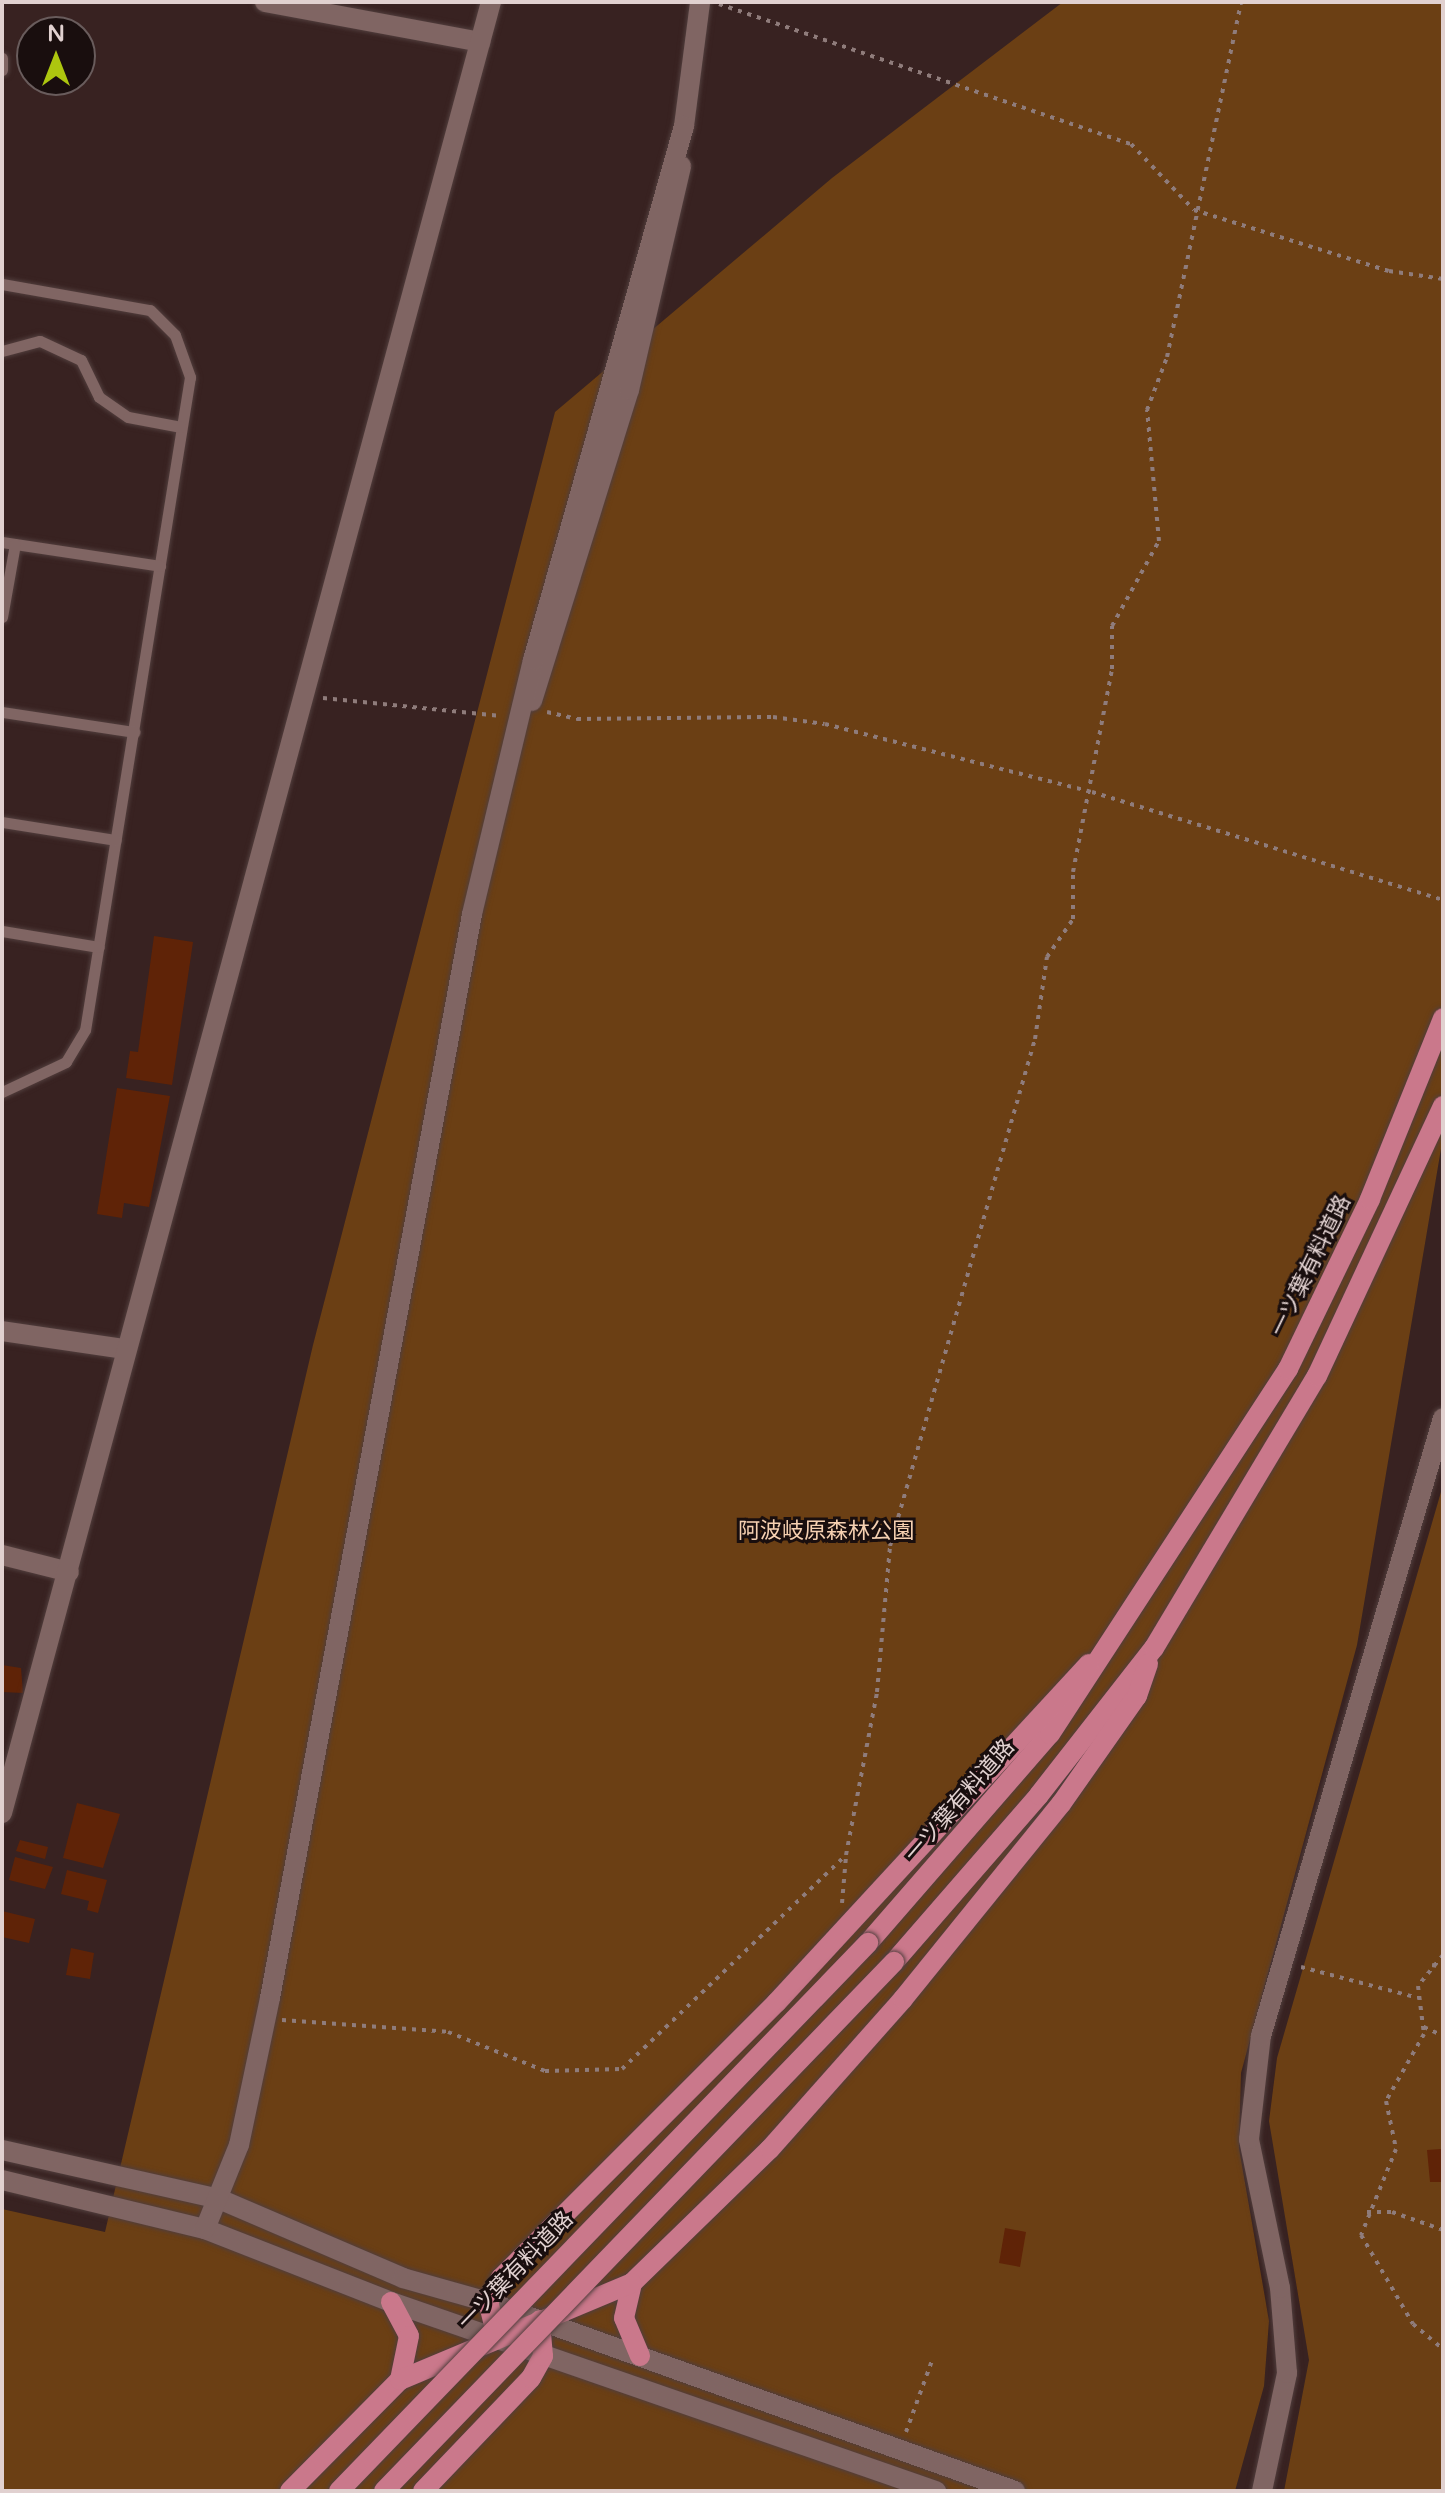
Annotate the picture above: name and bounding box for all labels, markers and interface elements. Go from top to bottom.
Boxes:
north arrow [16,16,96,96]
text: N [47,21,65,47]
street label: 一ツ葉有料道路 [1265,1191,1357,1341]
park label: 阿波岐原森林公園 [738,1519,914,1545]
street label: 一ツ葉有料道路 [900,1734,1020,1868]
street label: 一ツ葉有料道路 [453,2206,579,2336]

